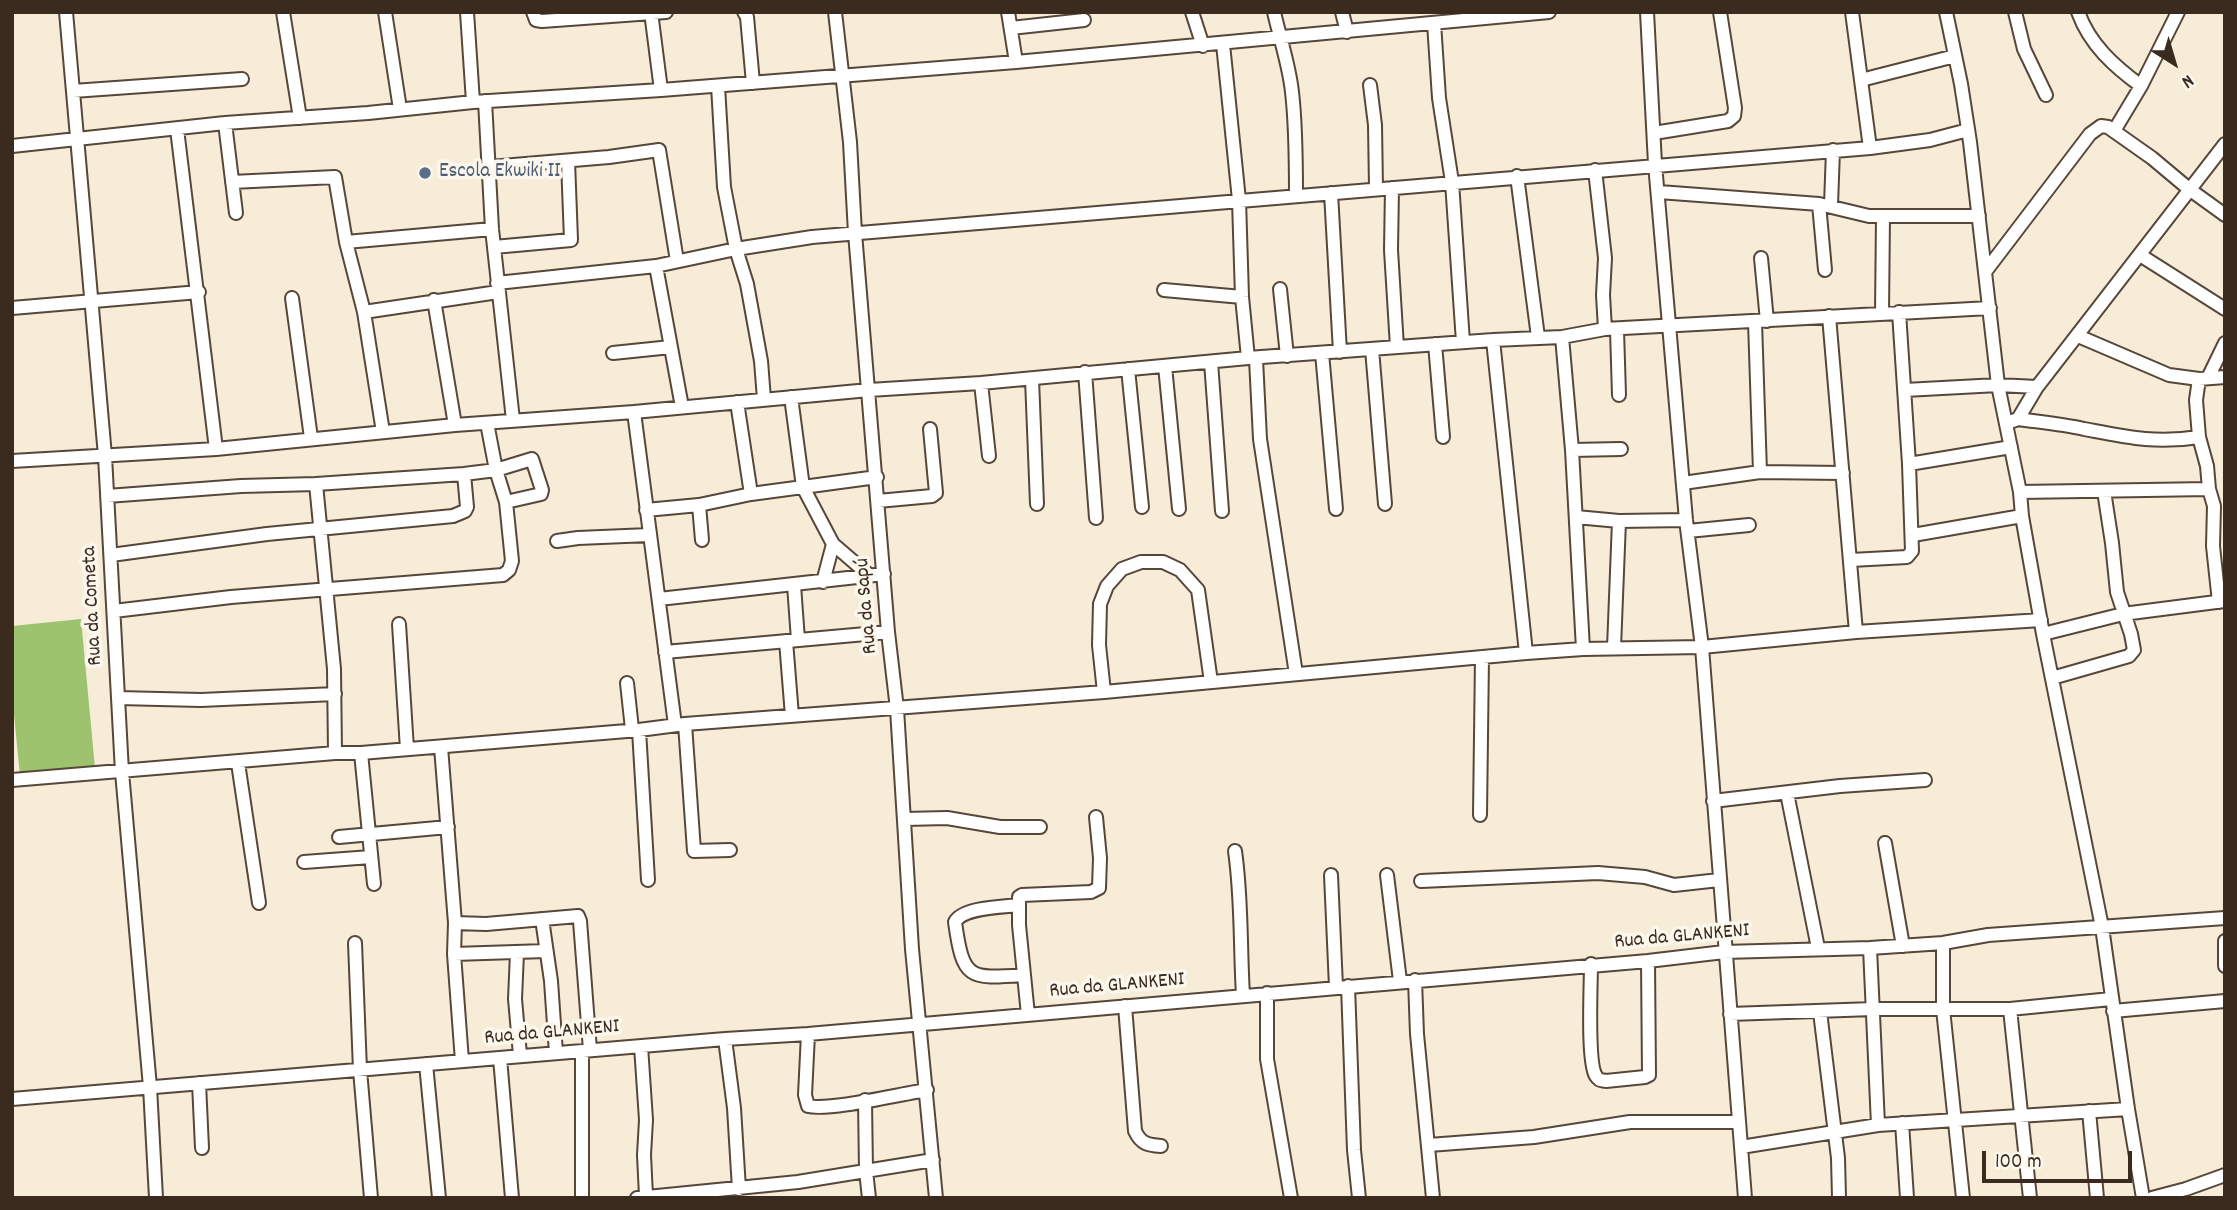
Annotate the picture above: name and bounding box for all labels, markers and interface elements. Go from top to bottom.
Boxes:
north arrow [2139,28,2209,98]
text: N [2175,67,2199,94]
place label: Escola Ekwiki II [439,160,561,186]
marker: Escola Ekwiki II [417,165,433,181]
street label: Rua da Cometa [78,546,110,666]
street label: Rua da Sapú [851,557,885,655]
street label: Rua da GLANKENI [1613,920,1751,956]
street label: Rua da GLANKENI [1048,969,1186,1005]
street label: Rua da GLANKENI [483,1016,621,1052]
scale bar [1985,1136,2136,1180]
text: 100 m [1995,1148,2042,1178]

